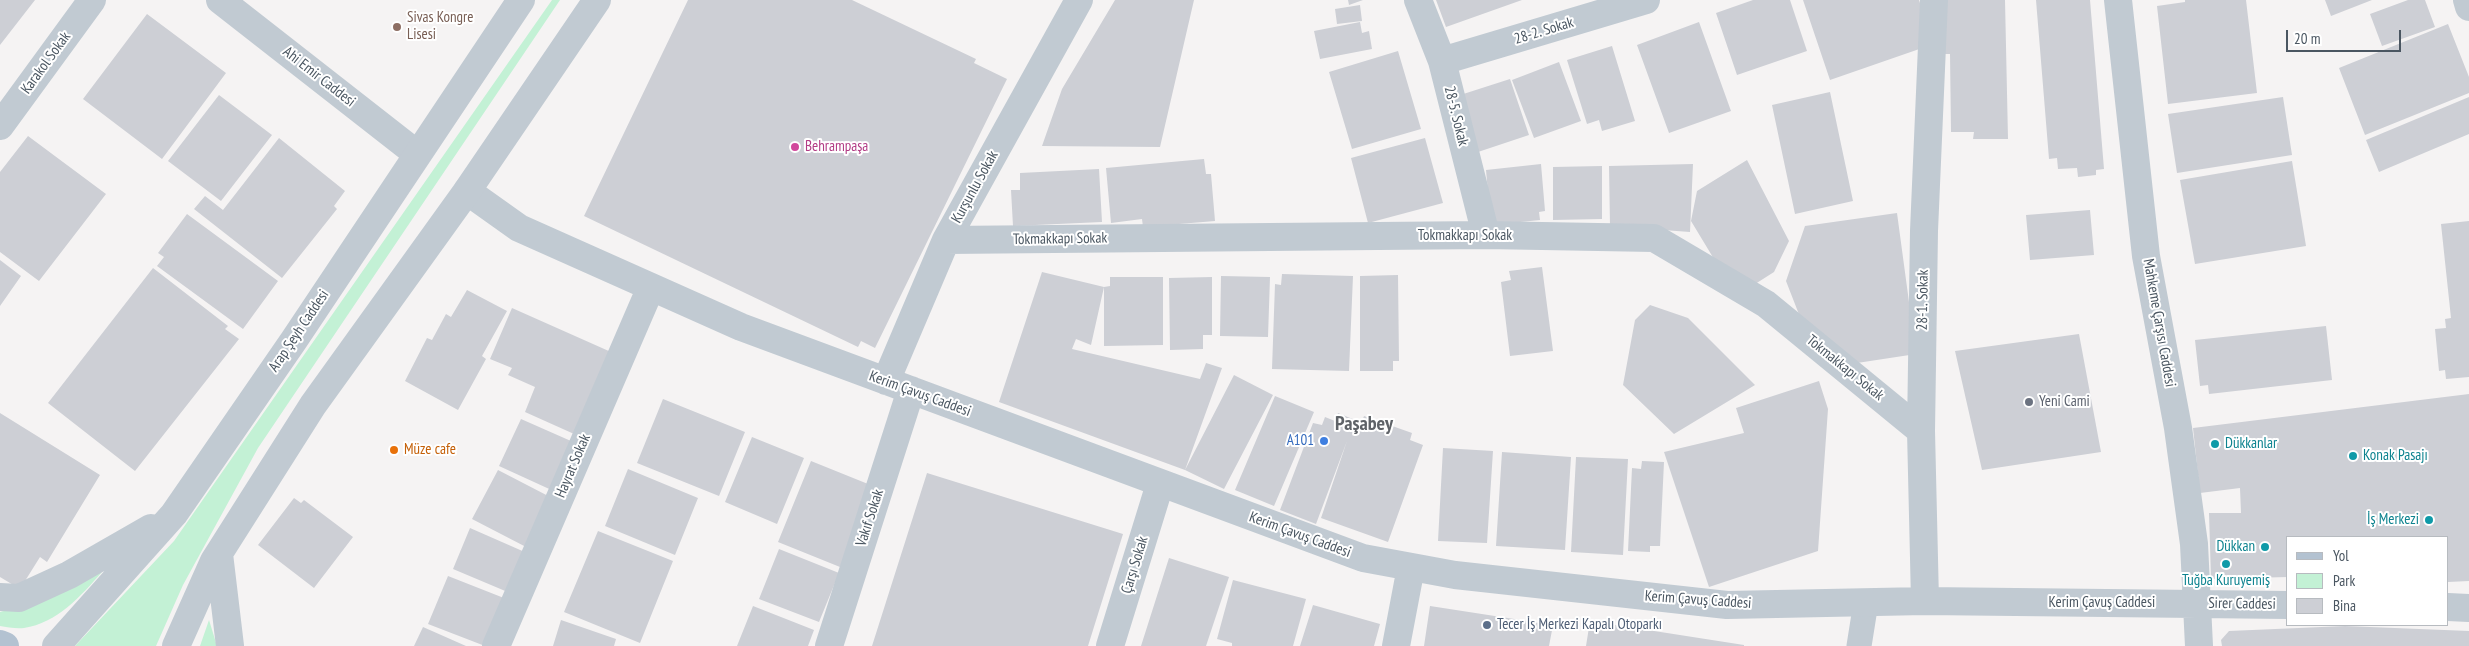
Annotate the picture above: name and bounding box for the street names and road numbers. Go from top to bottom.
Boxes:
street label: 28-2. Sokak [1512,13,1576,49]
street label: Karakol Sokak [17,28,75,98]
street label: Ahi Emir Caddesi [279,43,359,111]
street label: 28-5. Sokak [1440,84,1472,148]
street label: Kurşunlu Sokak [948,148,1002,226]
street label: Tokmakkapı Sokak [1418,227,1512,245]
street label: Tokmakkapı Sokak [1013,229,1107,249]
street label: Mahkeme Çarşısı Caddesi [2139,257,2179,389]
street label: 28-1. Sokak [1913,269,1933,331]
street label: Arap Şeyh Caddesi [265,287,333,375]
street label: Tokmakkapı Sokak [1803,331,1887,405]
street label: Kerim Çavuş Caddesi [867,367,973,421]
street label: Hayrat Sokak [552,431,594,501]
street label: Vakıf Sokak [852,487,888,549]
street label: Kerim Çavuş Caddesi [1247,508,1353,562]
street label: Çarşı Sokak [1118,534,1152,596]
street label: Kerim Çavuş Caddesi [1644,587,1752,613]
street label: Kerim Çavuş Caddesi [2049,594,2155,612]
street label: Sirer Caddesi [2208,594,2276,614]

